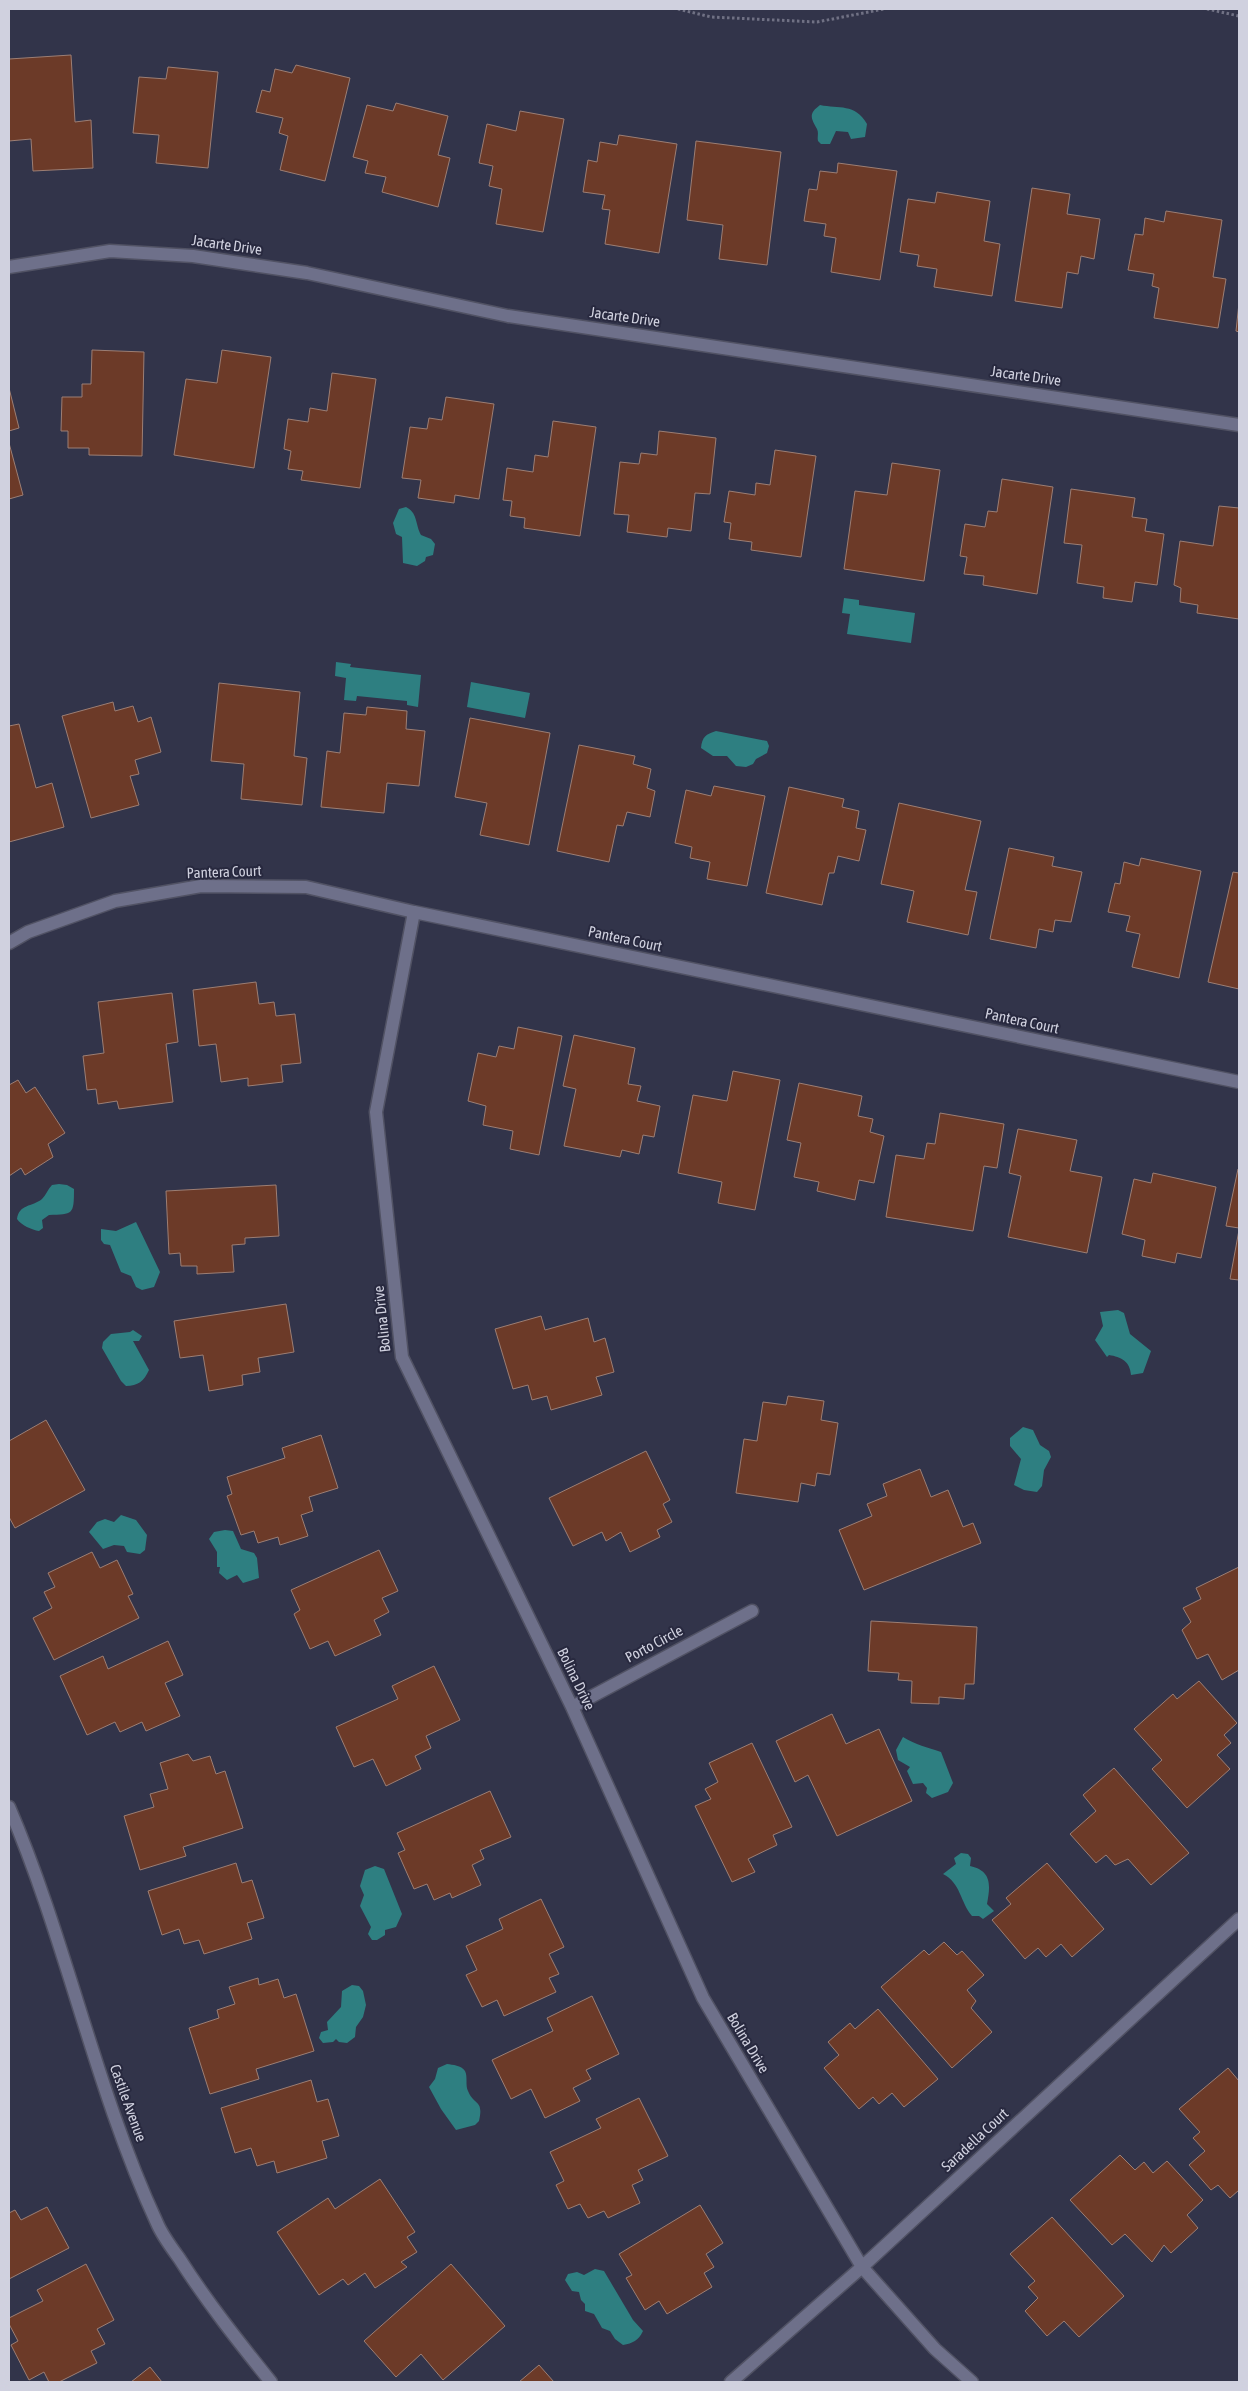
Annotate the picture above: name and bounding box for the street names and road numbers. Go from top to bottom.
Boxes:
street label: Jacarte Drive [191,231,263,258]
street label: Jacarte Drive [589,303,661,330]
street label: Jacarte Drive [990,362,1062,389]
street label: Pantera Court [186,862,262,881]
street label: Pantera Court [587,922,664,955]
street label: Pantera Court [984,1004,1061,1037]
street label: Bolina Drive [370,1285,393,1353]
street label: Porto Circle [622,1621,686,1666]
street label: Bolina Drive [554,1645,599,1713]
street label: Bolina Drive [724,2010,773,2076]
street label: Castile Avenue [107,2062,150,2144]
street label: Saradella Court [938,2104,1012,2175]

